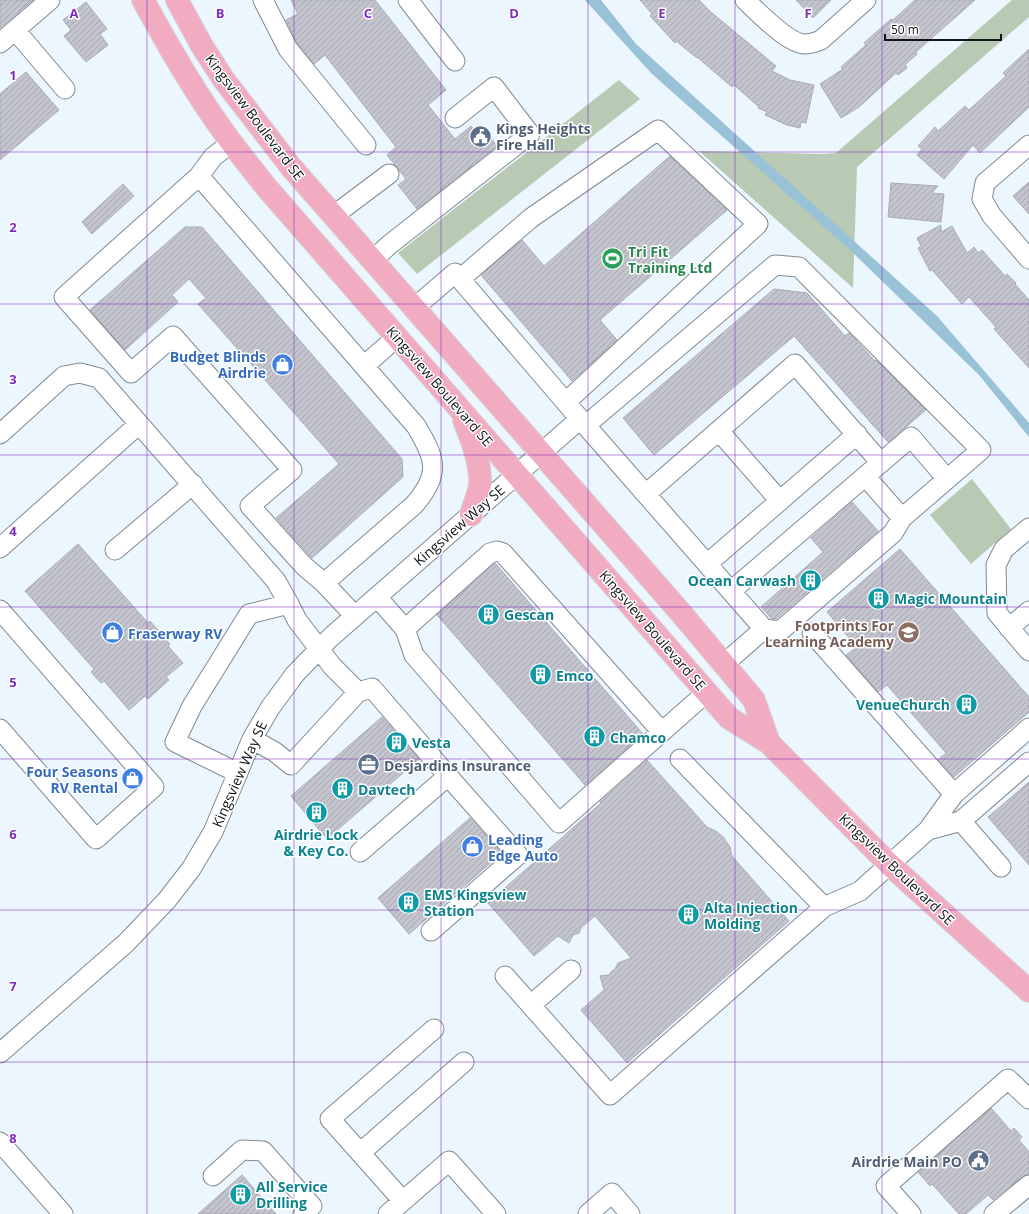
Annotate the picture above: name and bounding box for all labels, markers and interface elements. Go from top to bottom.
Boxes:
text: A [70,4,79,22]
text: B [216,4,225,22]
text: C [364,4,372,22]
text: D [509,4,519,22]
text: E [658,4,666,22]
text: F [804,4,812,22]
scale bar [885,16,1001,42]
text: 50 m [891,21,919,38]
street label: Kingsview Boulevard SE [201,50,309,184]
text: 1 [9,66,17,84]
place label: Kings Heights Fire Hall [496,119,591,154]
public building icon: Kings Heights Fire Hall [468,123,494,149]
text: 2 [9,218,17,236]
place label: Tri Fit Training Ltd [628,242,712,277]
sports icon: Tri Fit Training Ltd [600,246,626,272]
street label: Kingsview Boulevard SE [382,322,498,450]
place label: Budget Blinds Airdrie [170,347,266,382]
shop icon: Budget Blinds Airdrie [269,351,295,377]
text: 3 [9,370,17,388]
street label: Kingsview Way SE [410,480,508,570]
text: 4 [9,522,17,540]
street label: Kingsview Boulevard SE [595,566,711,694]
building icon: Ocean Carwash [798,567,824,593]
place label: Ocean Carwash [688,571,796,590]
building icon: Magic Mountain [865,585,891,611]
place label: Magic Mountain [894,589,1007,608]
building icon: Gescan [475,601,501,627]
place label: Gescan [504,605,554,624]
place label: Footprints For Learning Academy [765,616,895,651]
shop icon: Fraserway RV [99,620,125,646]
school or university icon: Footprints For Learning Academy [896,620,922,646]
place label: Fraserway RV [128,624,223,643]
building icon: Emco [528,662,554,688]
place label: Emco [556,666,594,685]
text: 5 [9,673,17,691]
building icon: VenueChurch [953,691,979,717]
place label: VenueChurch [856,695,950,714]
street label: Kingsview Way SE [207,718,271,830]
building icon: Chamco [581,724,607,750]
place label: Chamco [610,728,667,747]
building icon: Vesta [383,729,409,755]
place label: Vesta [412,733,451,752]
office icon: Desjardins Insurance [356,752,382,778]
place label: Desjardins Insurance [384,756,531,775]
place label: Four Seasons RV Rental [26,762,118,797]
shop icon: Four Seasons RV Rental [120,766,146,792]
building icon: Davtech [330,776,356,802]
place label: Davtech [358,780,416,799]
building icon: Airdrie Lock & Key Co. [303,799,329,825]
street label: Kingsview Boulevard SE [835,809,959,929]
text: 6 [9,825,17,843]
place label: Airdrie Lock & Key Co. [274,825,358,860]
place label: Leading Edge Auto [488,830,558,865]
shop icon: Leading Edge Auto [460,834,486,860]
place label: EMS Kingsview Station [424,885,527,920]
building icon: EMS Kingsview Station [396,889,422,915]
place label: Alta Injection Molding [704,898,798,933]
building icon: Alta Injection Molding [676,902,702,928]
text: 7 [9,977,17,995]
text: 8 [9,1129,17,1147]
public building icon: Airdrie Main PO [965,1148,991,1174]
place label: Airdrie Main PO [852,1152,962,1171]
place label: All Service Drilling [256,1177,328,1212]
building icon: All Service Drilling [227,1181,253,1207]

